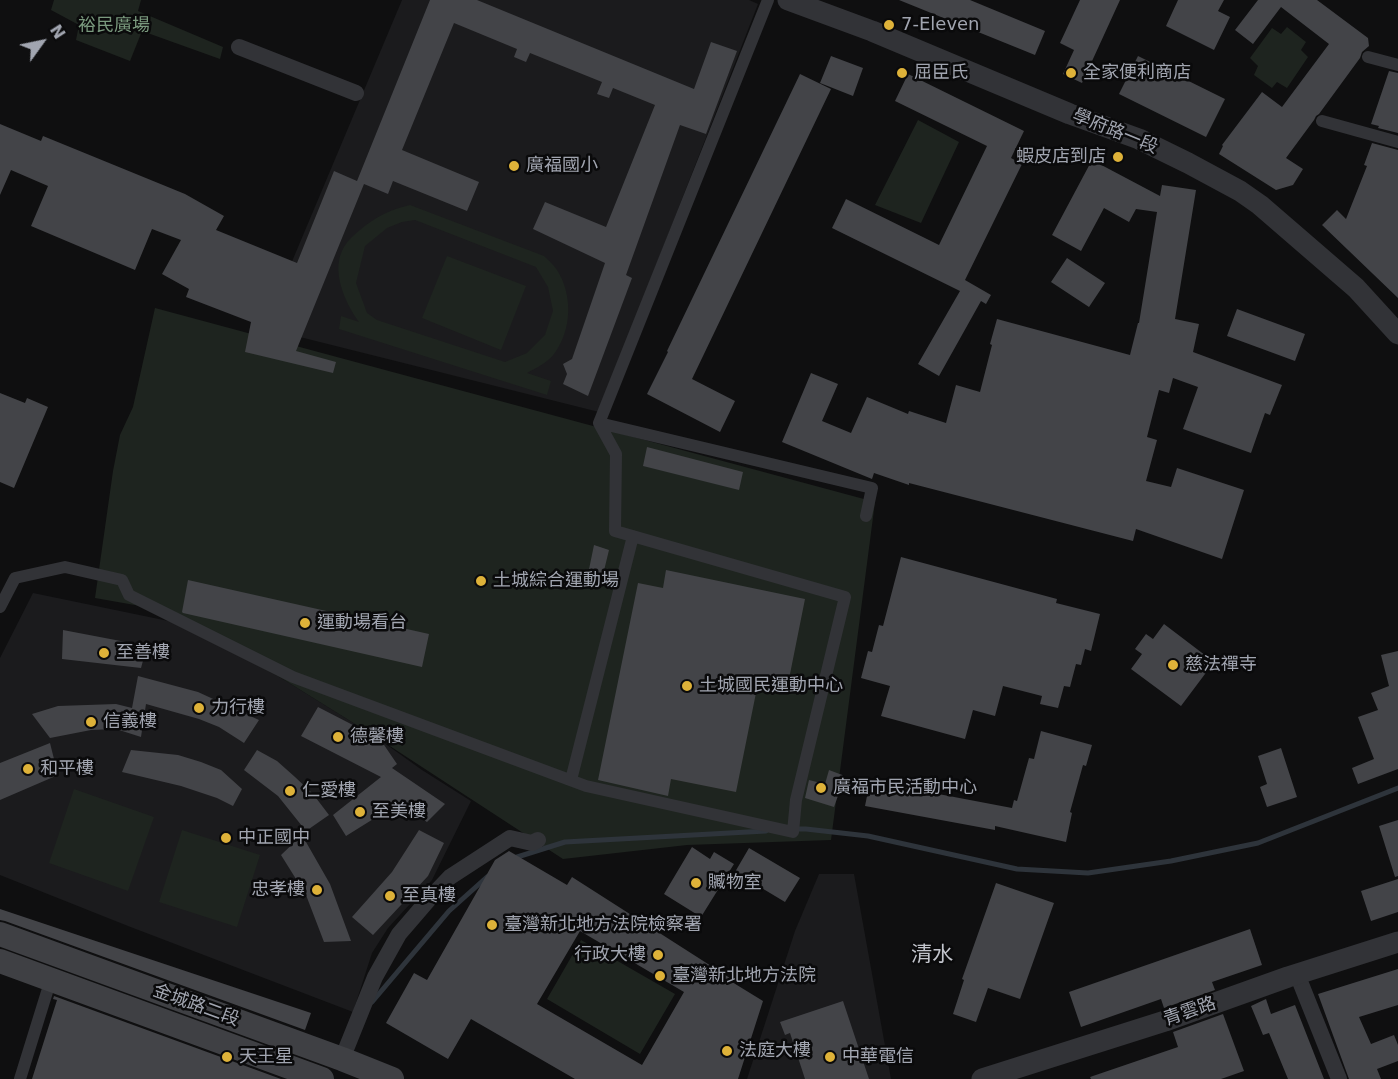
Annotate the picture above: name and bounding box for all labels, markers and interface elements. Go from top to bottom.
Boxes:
north arrow [12,12,72,72]
place label: 7-Eleven [901,14,980,36]
park label: 裕民廣場 [78,15,150,37]
marker: 7-Eleven [882,18,896,32]
text: N [46,21,69,43]
place label: 屈臣氏 [914,62,968,84]
place label: 全家便利商店 [1083,62,1191,84]
marker: 屈臣氏 [895,66,909,80]
marker: 全家便利商店 [1064,66,1078,80]
street label: 學府路一段 [1069,105,1161,159]
place label: 蝦皮店到店 [1016,146,1106,168]
marker: 蝦皮店到店 [1111,150,1125,164]
place label: 廣福國小 [526,155,598,177]
marker: 廣福國小 [507,159,521,173]
place label: 土城綜合運動場 [493,570,619,592]
marker: 土城綜合運動場 [474,574,488,588]
place label: 運動場看台 [317,612,407,634]
marker: 運動場看台 [298,616,312,630]
place label: 至善樓 [116,642,170,664]
marker: 至善樓 [97,646,111,660]
place label: 慈法禪寺 [1185,654,1257,676]
marker: 慈法禪寺 [1166,658,1180,672]
place label: 土城國民運動中心 [699,675,843,697]
marker: 土城國民運動中心 [680,679,694,693]
place label: 力行樓 [211,697,265,719]
marker: 力行樓 [192,701,206,715]
place label: 信義樓 [103,711,157,733]
marker: 信義樓 [84,715,98,729]
place label: 德馨樓 [350,726,404,748]
marker: 德馨樓 [331,730,345,744]
place label: 和平樓 [40,758,94,780]
marker: 和平樓 [21,762,35,776]
place label: 廣福市民活動中心 [833,777,977,799]
place label: 仁愛樓 [302,780,356,802]
marker: 廣福市民活動中心 [814,781,828,795]
marker: 仁愛樓 [283,784,297,798]
place label: 至美樓 [372,801,426,823]
marker: 至美樓 [353,805,367,819]
place label: 中正國中 [238,827,310,849]
marker: 中正國中 [219,831,233,845]
place label: 贓物室 [708,872,762,894]
marker: 贓物室 [689,876,703,890]
place label: 忠孝樓 [251,879,305,901]
marker: 忠孝樓 [310,883,324,897]
place label: 至真樓 [402,885,456,907]
marker: 至真樓 [383,889,397,903]
place label: 臺灣新北地方法院檢察署 [504,914,702,936]
marker: 臺灣新北地方法院檢察署 [485,918,499,932]
district label: 清水 [911,943,953,969]
place label: 行政大樓 [574,944,646,966]
marker: 行政大樓 [651,948,665,962]
place label: 臺灣新北地方法院 [672,965,816,987]
marker: 臺灣新北地方法院 [653,969,667,983]
street label: 金城路二段 [150,980,242,1032]
street label: 青雲路 [1161,993,1219,1031]
place label: 法庭大樓 [739,1040,811,1062]
marker: 法庭大樓 [720,1044,734,1058]
place label: 天王星 [239,1046,293,1068]
place label: 中華電信 [842,1046,914,1068]
marker: 天王星 [220,1050,234,1064]
marker: 中華電信 [823,1050,837,1064]

